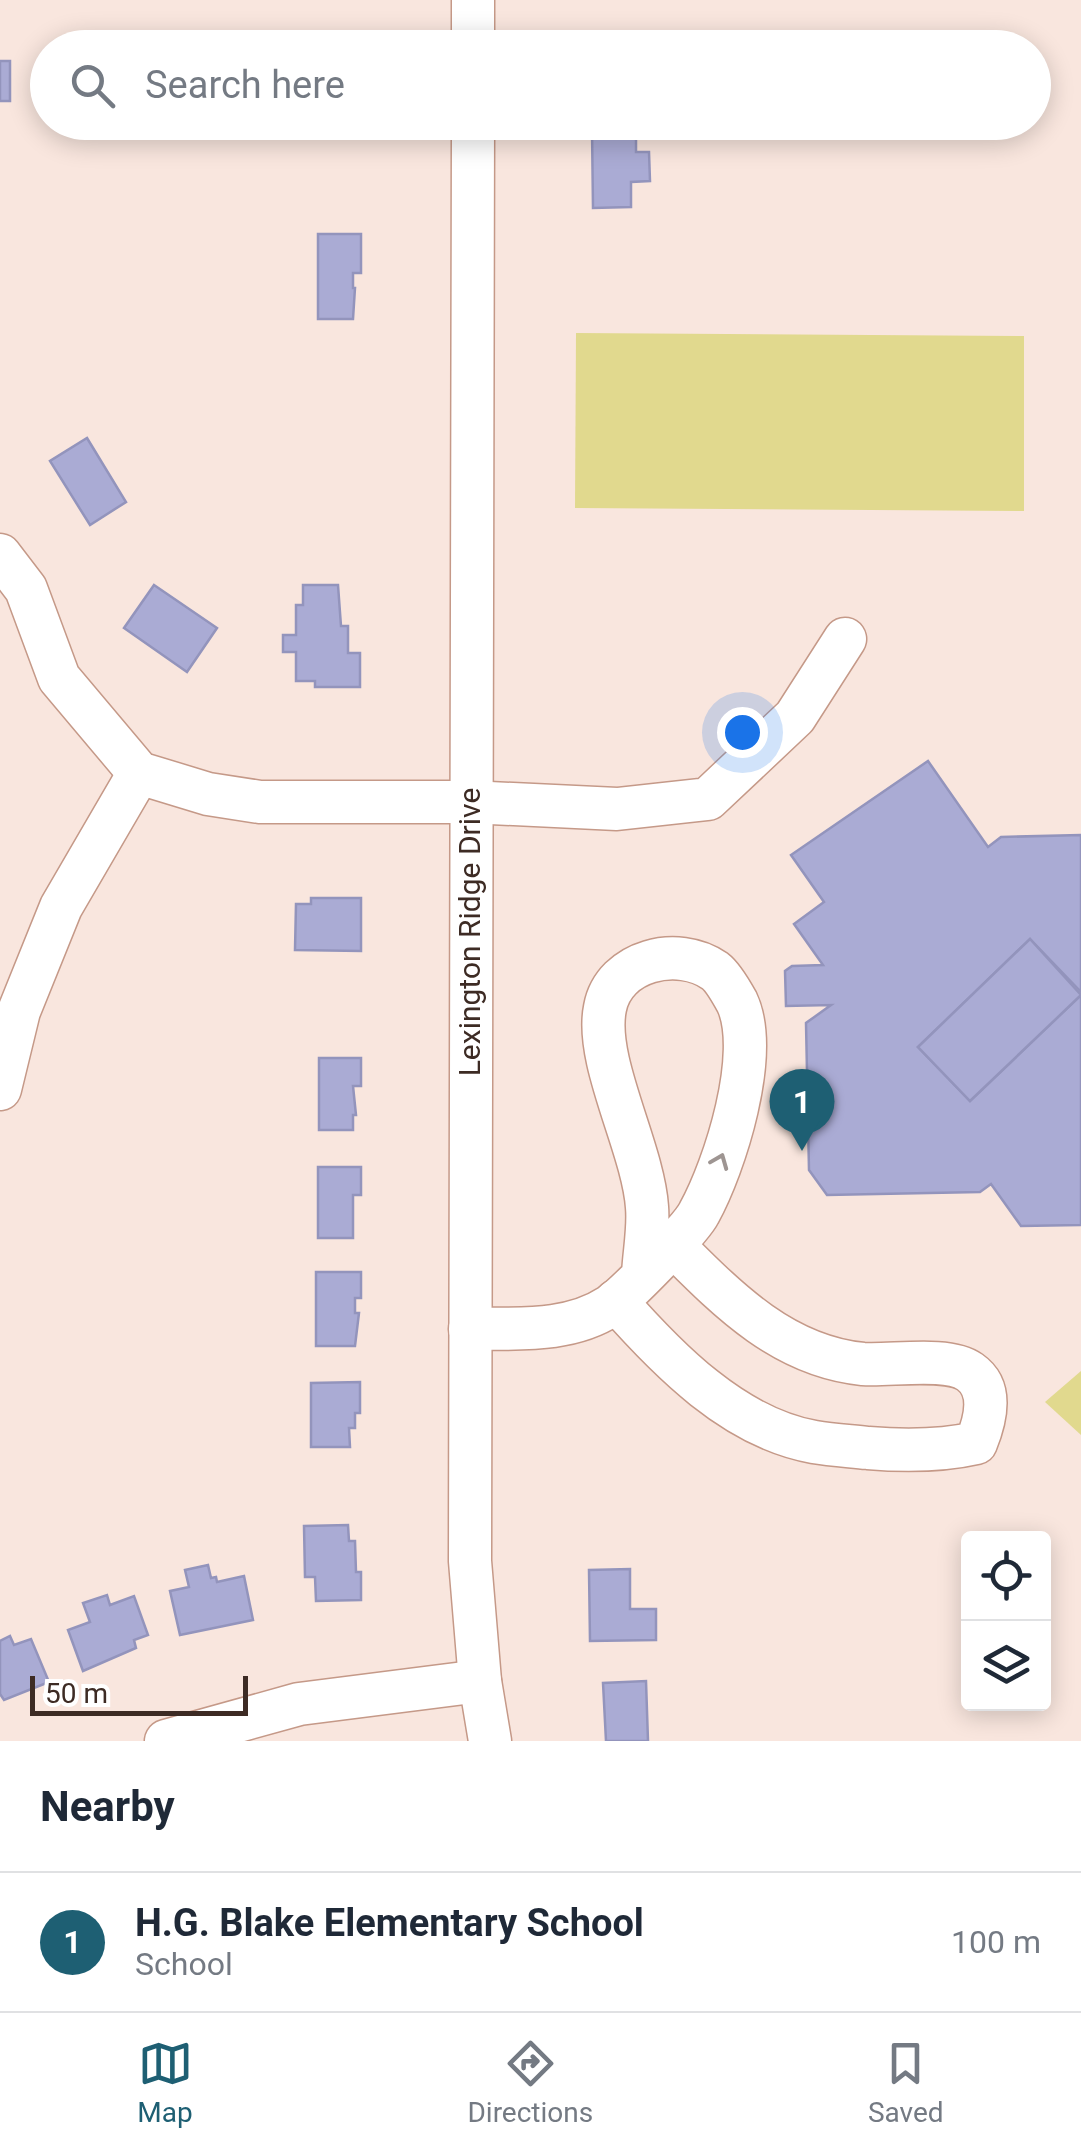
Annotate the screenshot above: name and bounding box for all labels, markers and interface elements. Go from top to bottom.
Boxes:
search box [30,30,1051,140]
icon: search [65,58,120,113]
text: Search here [145,63,345,107]
your location [717,707,768,758]
street label: Lexington Ridge Drive [452,788,487,1076]
pin: 1 [770,1068,834,1151]
one-way arrow [709,1153,729,1171]
map controls [961,1531,1051,1711]
button: locate [961,1531,1051,1621]
button: layers [961,1621,1051,1711]
scale bar [30,1671,248,1716]
text: 50 m [45,1677,108,1710]
text: Nearby [40,1782,175,1831]
text: H.G. Blake Elementary School [135,1901,644,1945]
text: 1 [63,1923,82,1961]
text: 100 m [951,1923,1041,1961]
text: School [135,1945,233,1983]
tab: Map [137,2036,193,2129]
tab: Directions [467,2036,593,2129]
tab: Saved [868,2036,944,2129]

